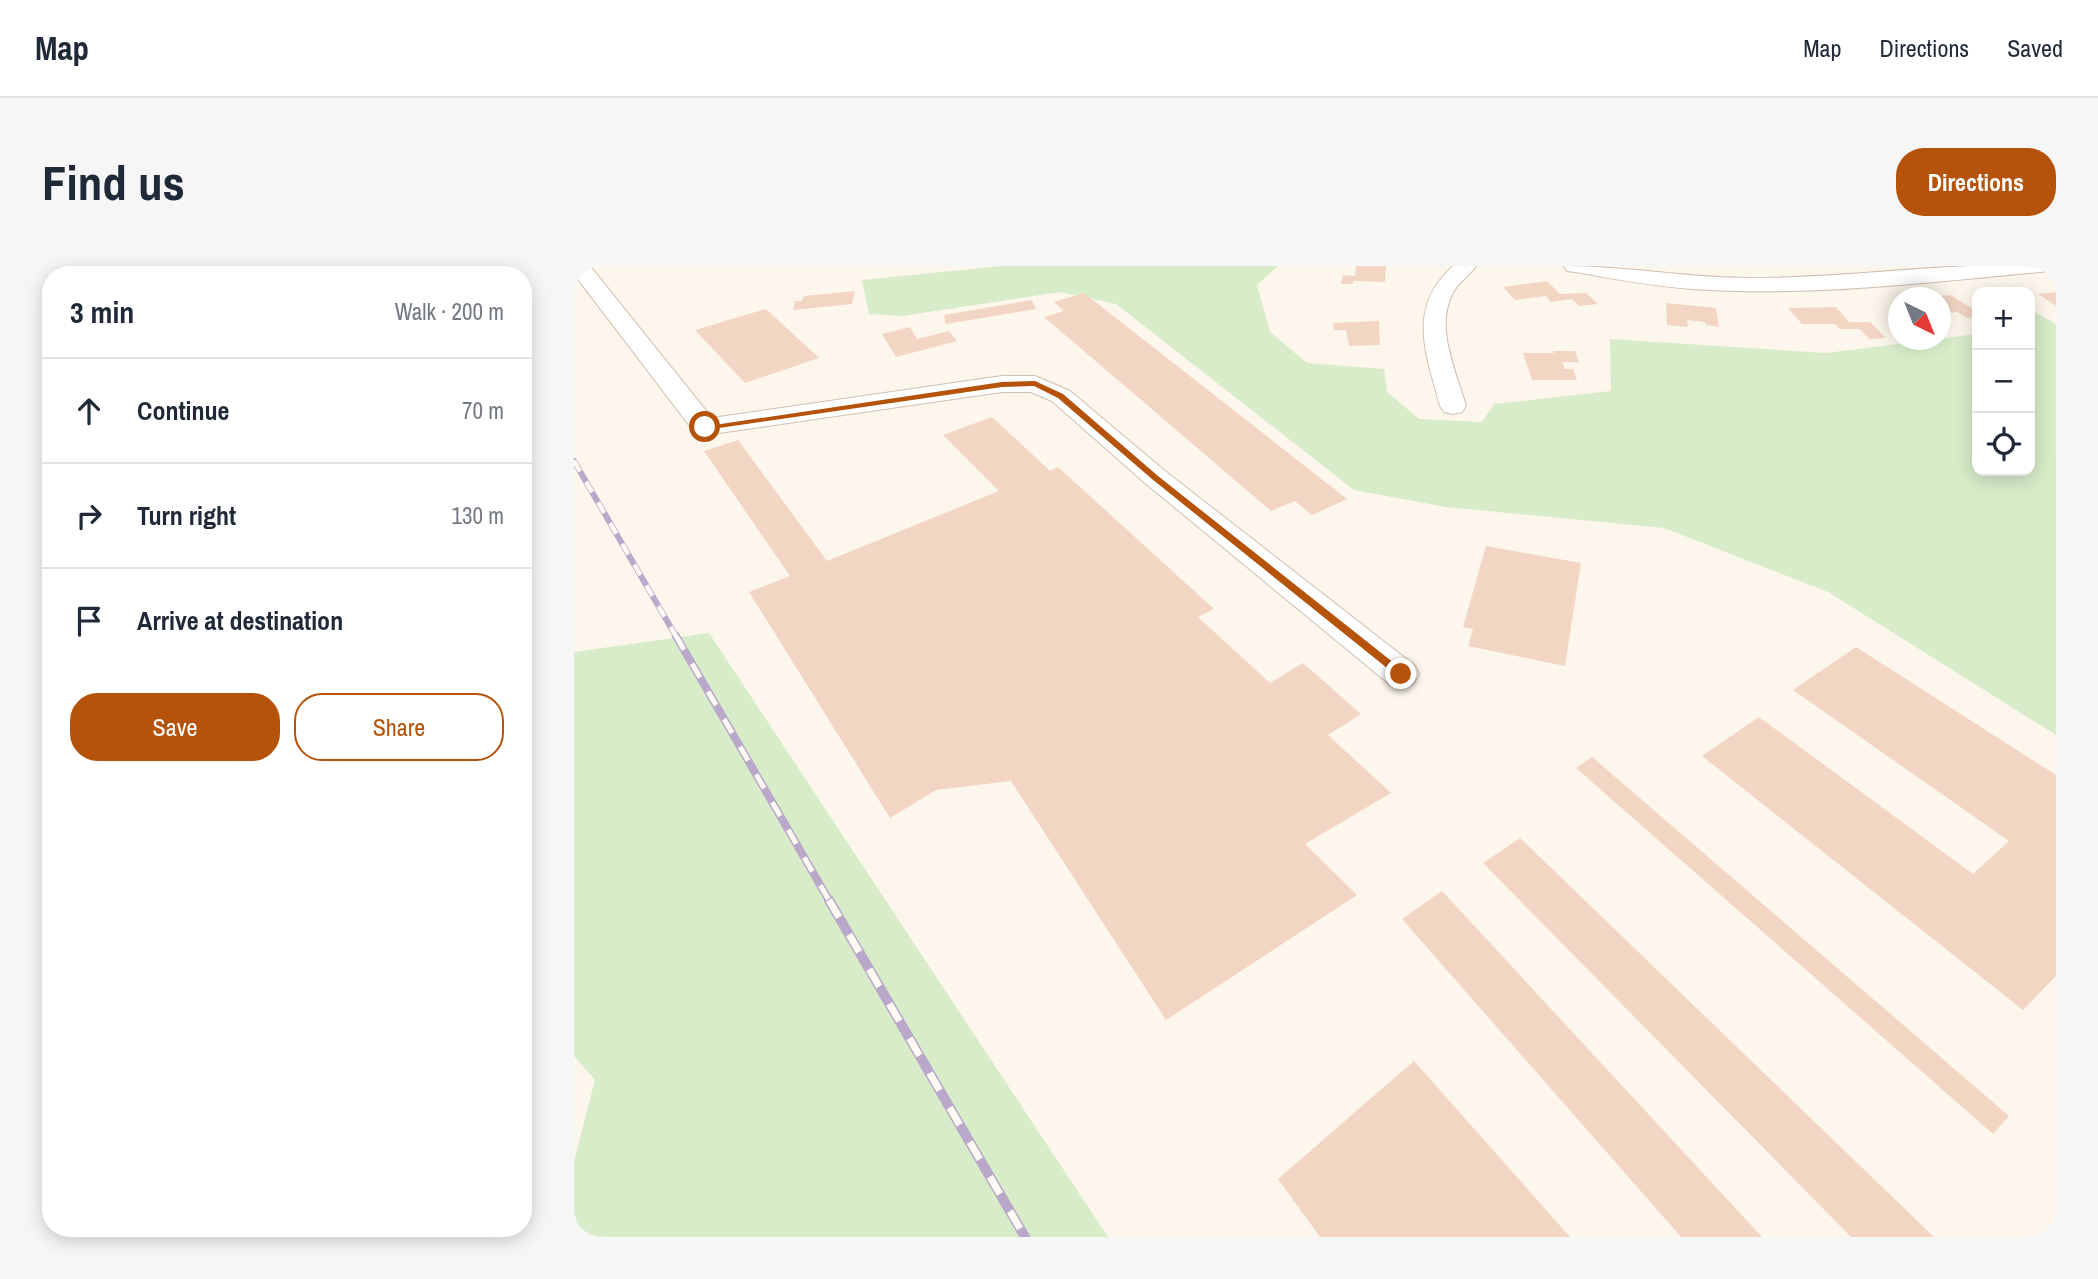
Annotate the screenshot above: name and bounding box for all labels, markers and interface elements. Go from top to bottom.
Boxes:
text: Map [35,26,89,70]
text: Map [1803,32,1841,64]
text: Directions [1879,32,1969,64]
text: Saved [2007,32,2063,64]
button: Directions [1896,148,2056,216]
text: Find us [42,149,185,215]
north arrow [1888,287,1951,350]
map controls [1972,287,2035,476]
button: + [1972,287,2035,350]
text: 3 min [70,292,134,332]
text: Walk · 200 m [395,296,504,327]
button: − [1972,350,2035,413]
icon: ahead [70,392,108,430]
text: Continue [137,393,229,428]
text: 70 m [462,395,504,426]
route start [689,411,720,442]
button: locate [1972,413,2035,476]
icon: right [70,497,108,535]
text: Turn right [137,498,236,533]
text: 130 m [452,500,504,531]
icon: arrive [70,602,108,640]
text: Arrive at destination [137,603,343,638]
route end [1385,658,1416,689]
button: Save [70,693,280,761]
button: Share [294,693,504,761]

